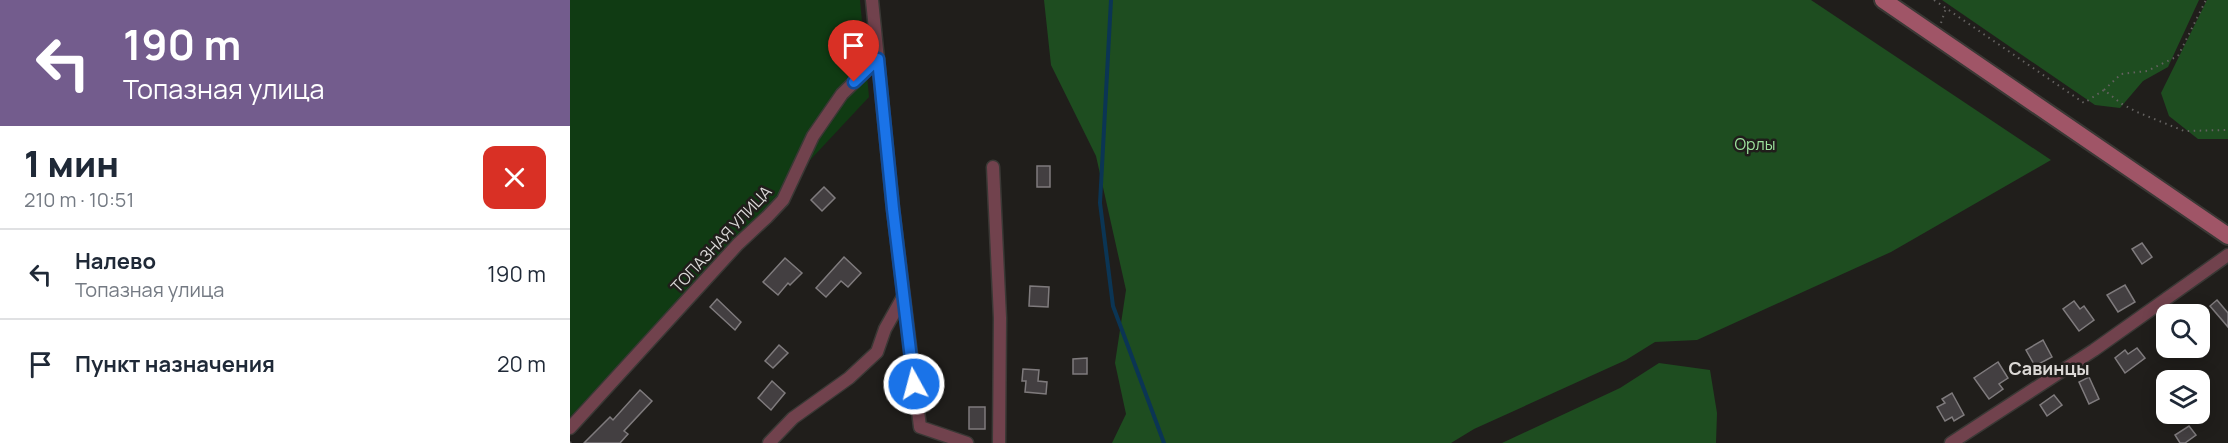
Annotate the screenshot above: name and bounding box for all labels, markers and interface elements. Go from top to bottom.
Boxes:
text: 190 m [123,15,241,73]
pin [828,20,879,82]
icon: left [24,24,102,102]
icon: arrive [837,29,870,62]
text: Топазная улица [123,70,325,107]
park label: Орлы [1735,133,1775,155]
text: 1 мин [24,139,119,188]
button: close [483,146,546,209]
street label: ТОПАЗНАЯ УЛИЦА [666,181,776,297]
text: 210 m · 10:51 [24,186,134,213]
text: Налево [75,246,156,276]
icon: left [24,258,57,291]
text: 190 m [487,259,546,289]
text: Топазная улица [75,276,224,303]
map controls [2156,304,2210,424]
button: search [2156,304,2210,358]
icon: arrive [24,348,57,381]
text: Пункт назначения [75,349,275,379]
text: 20 m [497,349,546,379]
position arrow [882,352,946,416]
district label: Савинцы [2009,356,2089,380]
button: layers [2156,370,2210,424]

